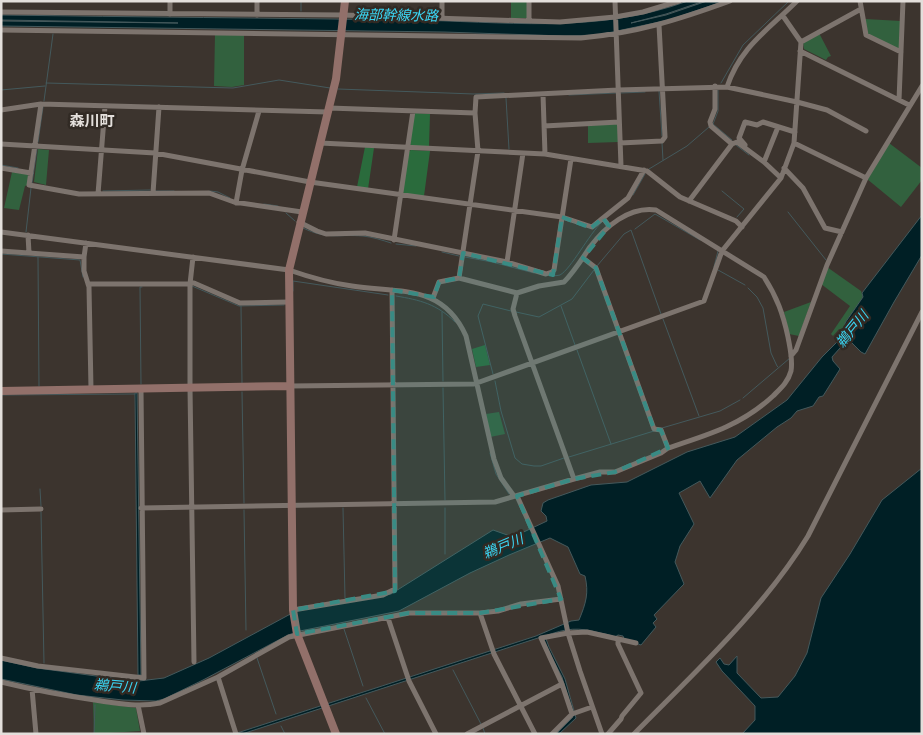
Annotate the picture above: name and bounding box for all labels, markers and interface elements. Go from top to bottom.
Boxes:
water label: 海部幹線水路 [354,6,439,25]
district label: 森川町 [69,112,115,130]
water label: 鵜戸川 [833,306,873,351]
water label: 鵜戸川 [481,530,528,562]
water label: 鵜戸川 [93,676,139,697]

